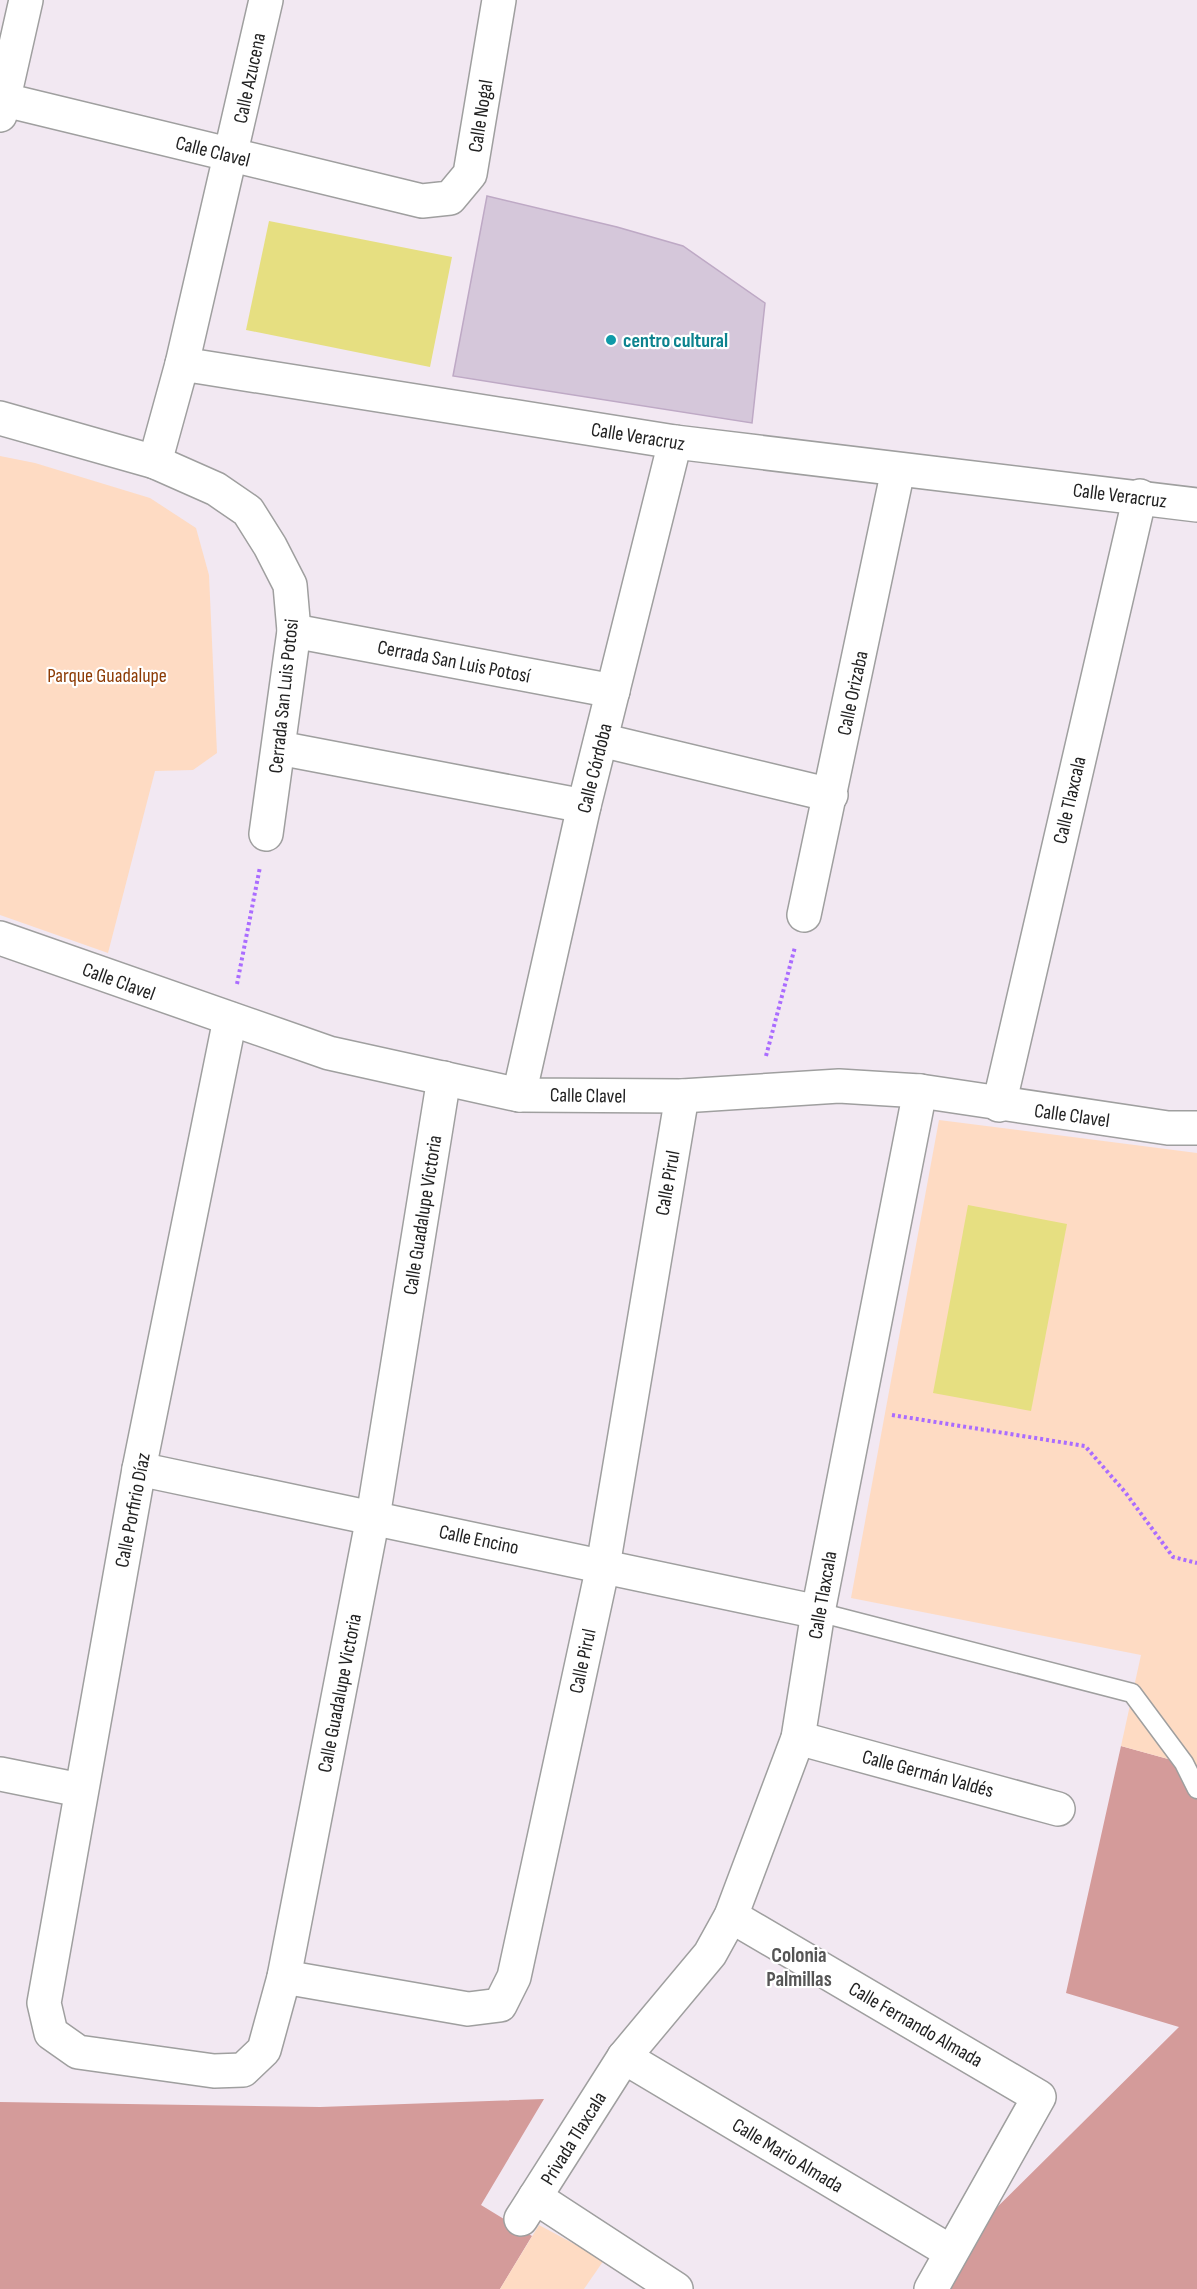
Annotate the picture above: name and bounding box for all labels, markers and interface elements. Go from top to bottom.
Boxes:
street label: Calle Azucena [229,31,271,126]
street label: Calle Nogal [463,78,499,154]
street label: Calle Clavel [173,131,253,173]
place label: centro cultural [623,329,728,353]
marker: centro cultural [604,333,618,347]
street label: Calle Veracruz [589,418,686,456]
street label: Calle Veracruz [1072,478,1168,514]
street label: Cerrada San Luis Potosi [264,618,304,775]
street label: Cerrada San Luis Potosí [375,635,533,689]
street label: Calle Orizaba [832,649,874,738]
park label: Parque Guadalupe [47,664,167,688]
street label: Calle Córdoba [572,721,618,816]
street label: Calle Tlaxcala [1048,754,1092,846]
street label: Calle Clavel [79,958,158,1006]
street label: Calle Clavel [550,1083,626,1109]
street label: Calle Clavel [1033,1099,1111,1133]
street label: Calle Guadalupe Victoria [399,1134,447,1297]
street label: Calle Pirul [650,1149,686,1218]
street label: Calle Porfirio Díaz [110,1451,156,1570]
street label: Calle Encino [437,1520,521,1560]
street label: Calle Tlaxcala [803,1549,843,1641]
street label: Calle Guadalupe Victoria [313,1612,367,1775]
street label: Calle Pirul [564,1627,602,1696]
street label: Calle Germán Valdés [859,1745,996,1803]
district label: Colonia Palmillas [766,1943,832,1992]
street label: Calle Fernando Almada [844,1977,987,2073]
street label: Privada Tlaxcala [536,2087,612,2190]
street label: Calle Mario Almada [728,2113,847,2198]

